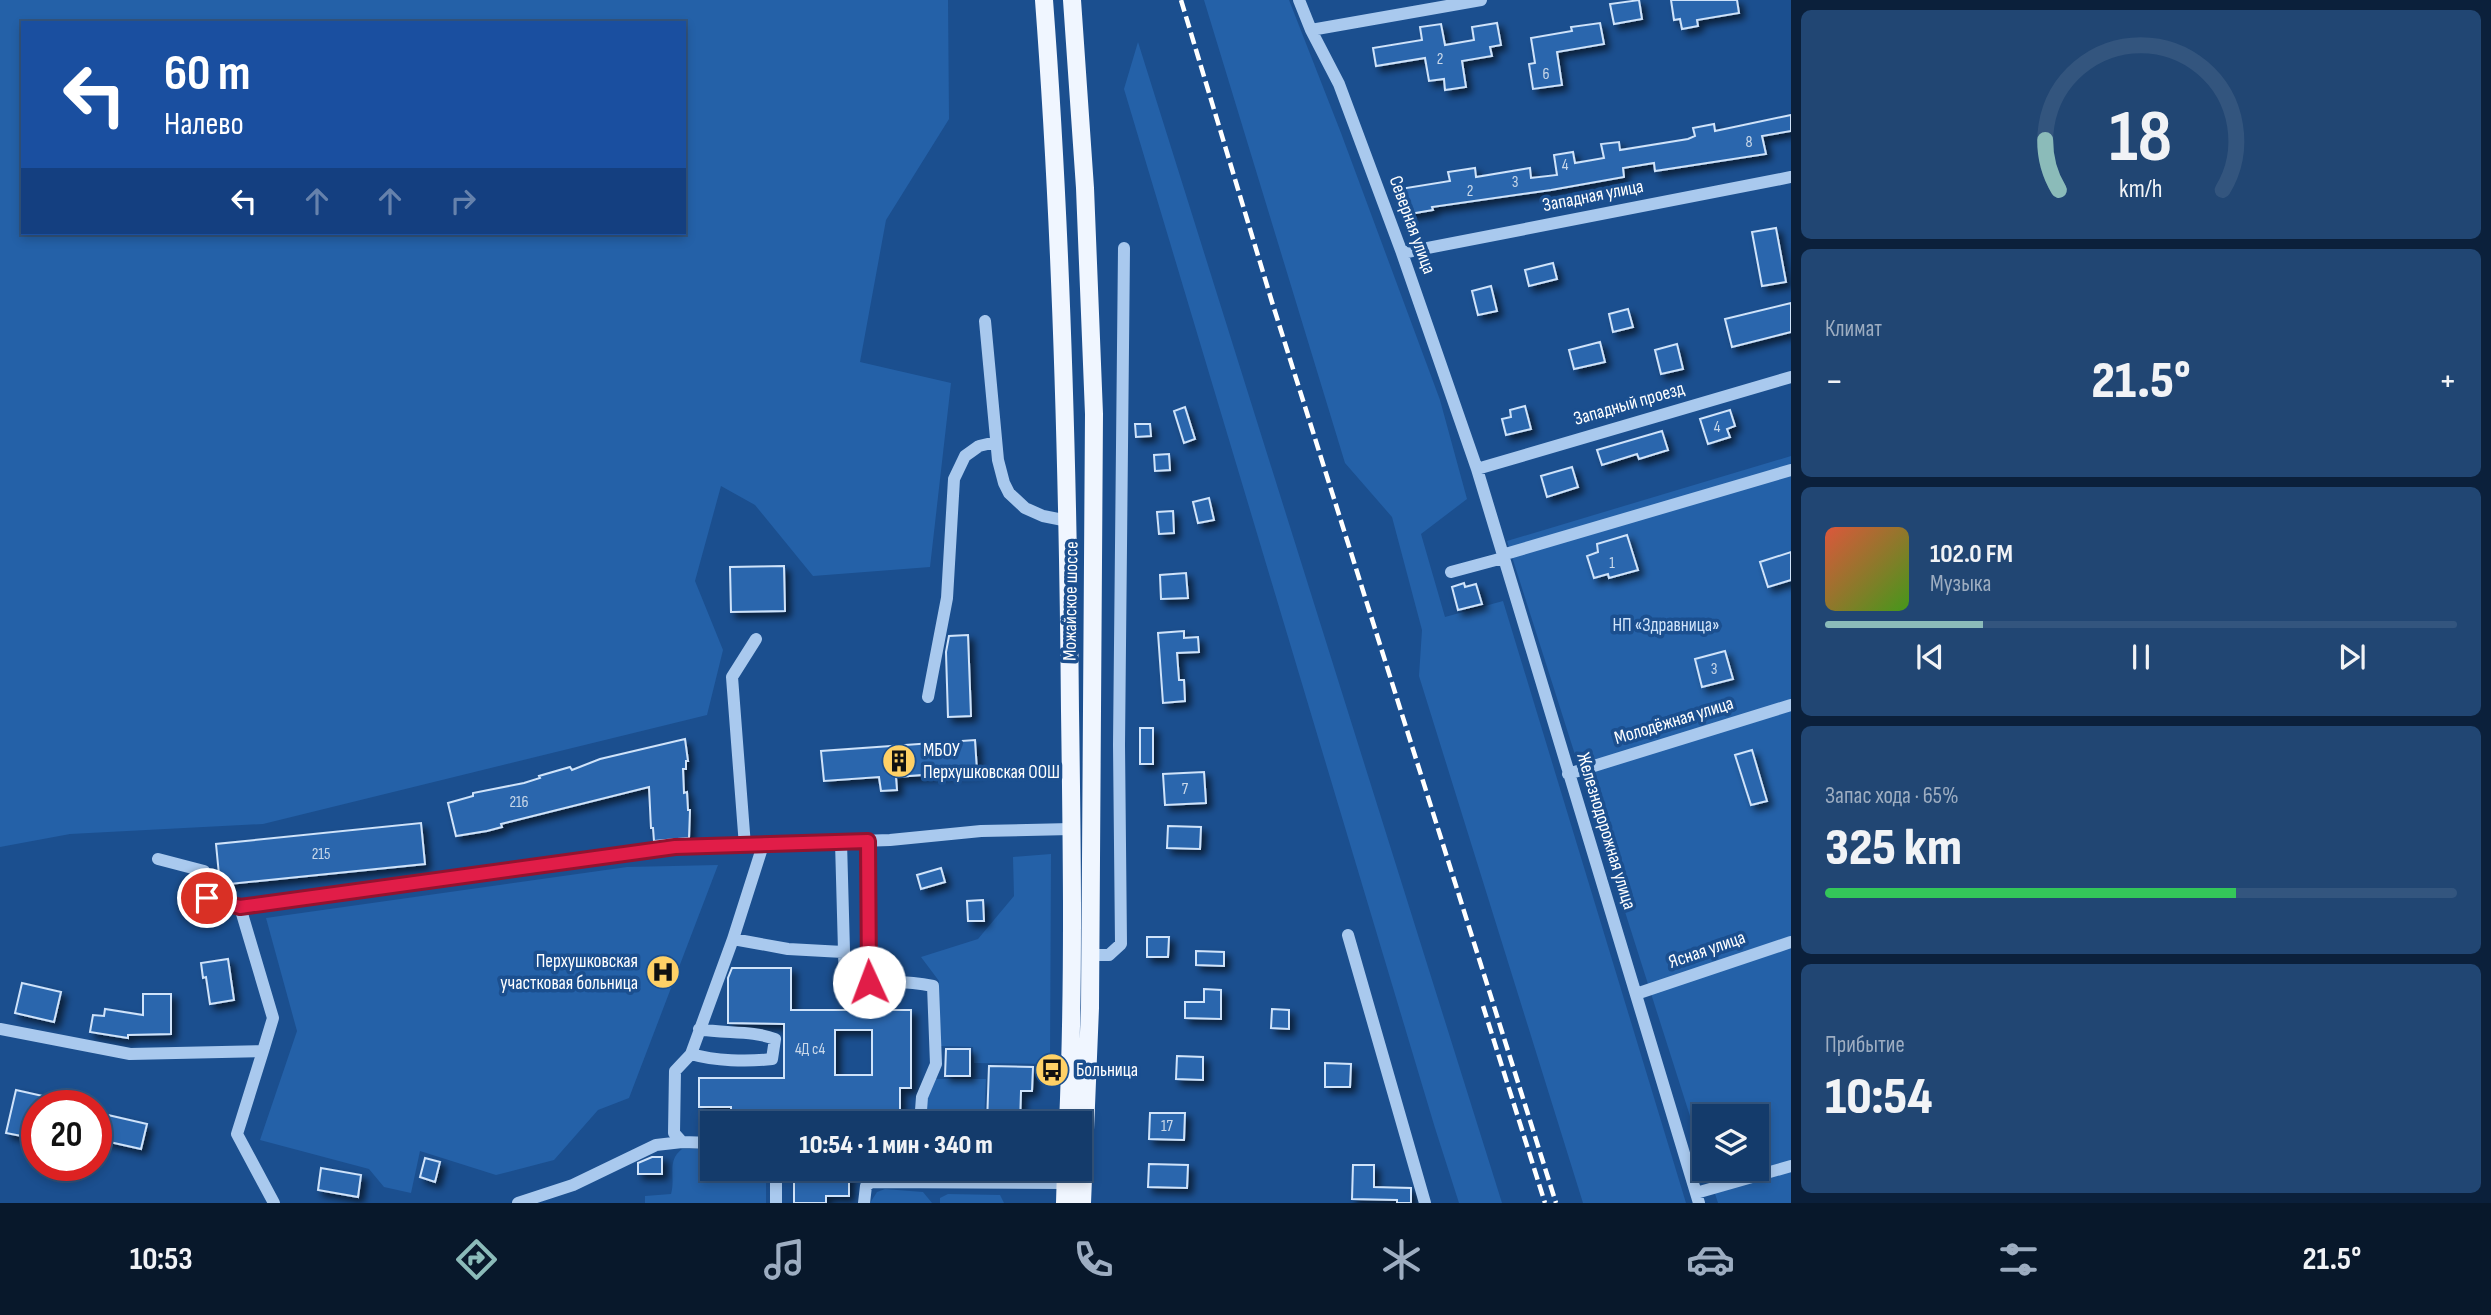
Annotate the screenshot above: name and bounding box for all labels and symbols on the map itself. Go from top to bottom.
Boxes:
house number: 2 [1437,50,1443,69]
house number: 6 [1542,65,1550,84]
house number: 8 [1745,133,1753,152]
house number: 4 [1562,156,1569,175]
street label: Северная улица [1384,173,1440,277]
house number: 3 [1512,173,1518,192]
street label: Западная улица [1541,175,1645,217]
house number: 2 [1467,182,1473,201]
street label: Западный проезд [1571,377,1687,431]
house number: 4 [1714,418,1721,437]
street label: Можайское шоссе [1058,541,1084,661]
house number: 1 [1609,554,1615,573]
park label: НП «Здравница» [1612,614,1720,637]
house number: 3 [1711,660,1717,679]
street label: Молодёжная улица [1612,692,1736,750]
place label: МБОУ Перхушковская ООШ [923,739,1060,784]
building icon: МБОУ Перхушковская ООШ [880,742,918,780]
street label: Железнодорожная улица [1571,750,1641,912]
house number: 7 [1182,780,1189,799]
house number: 216 [509,793,529,812]
house number: 215 [312,845,330,864]
pin [177,868,237,928]
street label: Ясная улица [1666,926,1748,974]
position arrow [832,945,906,1019]
place label: Перхушковская участковая больница [500,950,638,995]
hospital icon: Перхушковская участковая больница [644,953,682,991]
house number: 4Д с4 [795,1040,825,1059]
bus stop icon: Больница [1033,1051,1071,1089]
place label: Больница [1076,1059,1138,1082]
speed limit sign: 20 [21,1090,112,1181]
house number: 17 [1161,1117,1174,1136]

